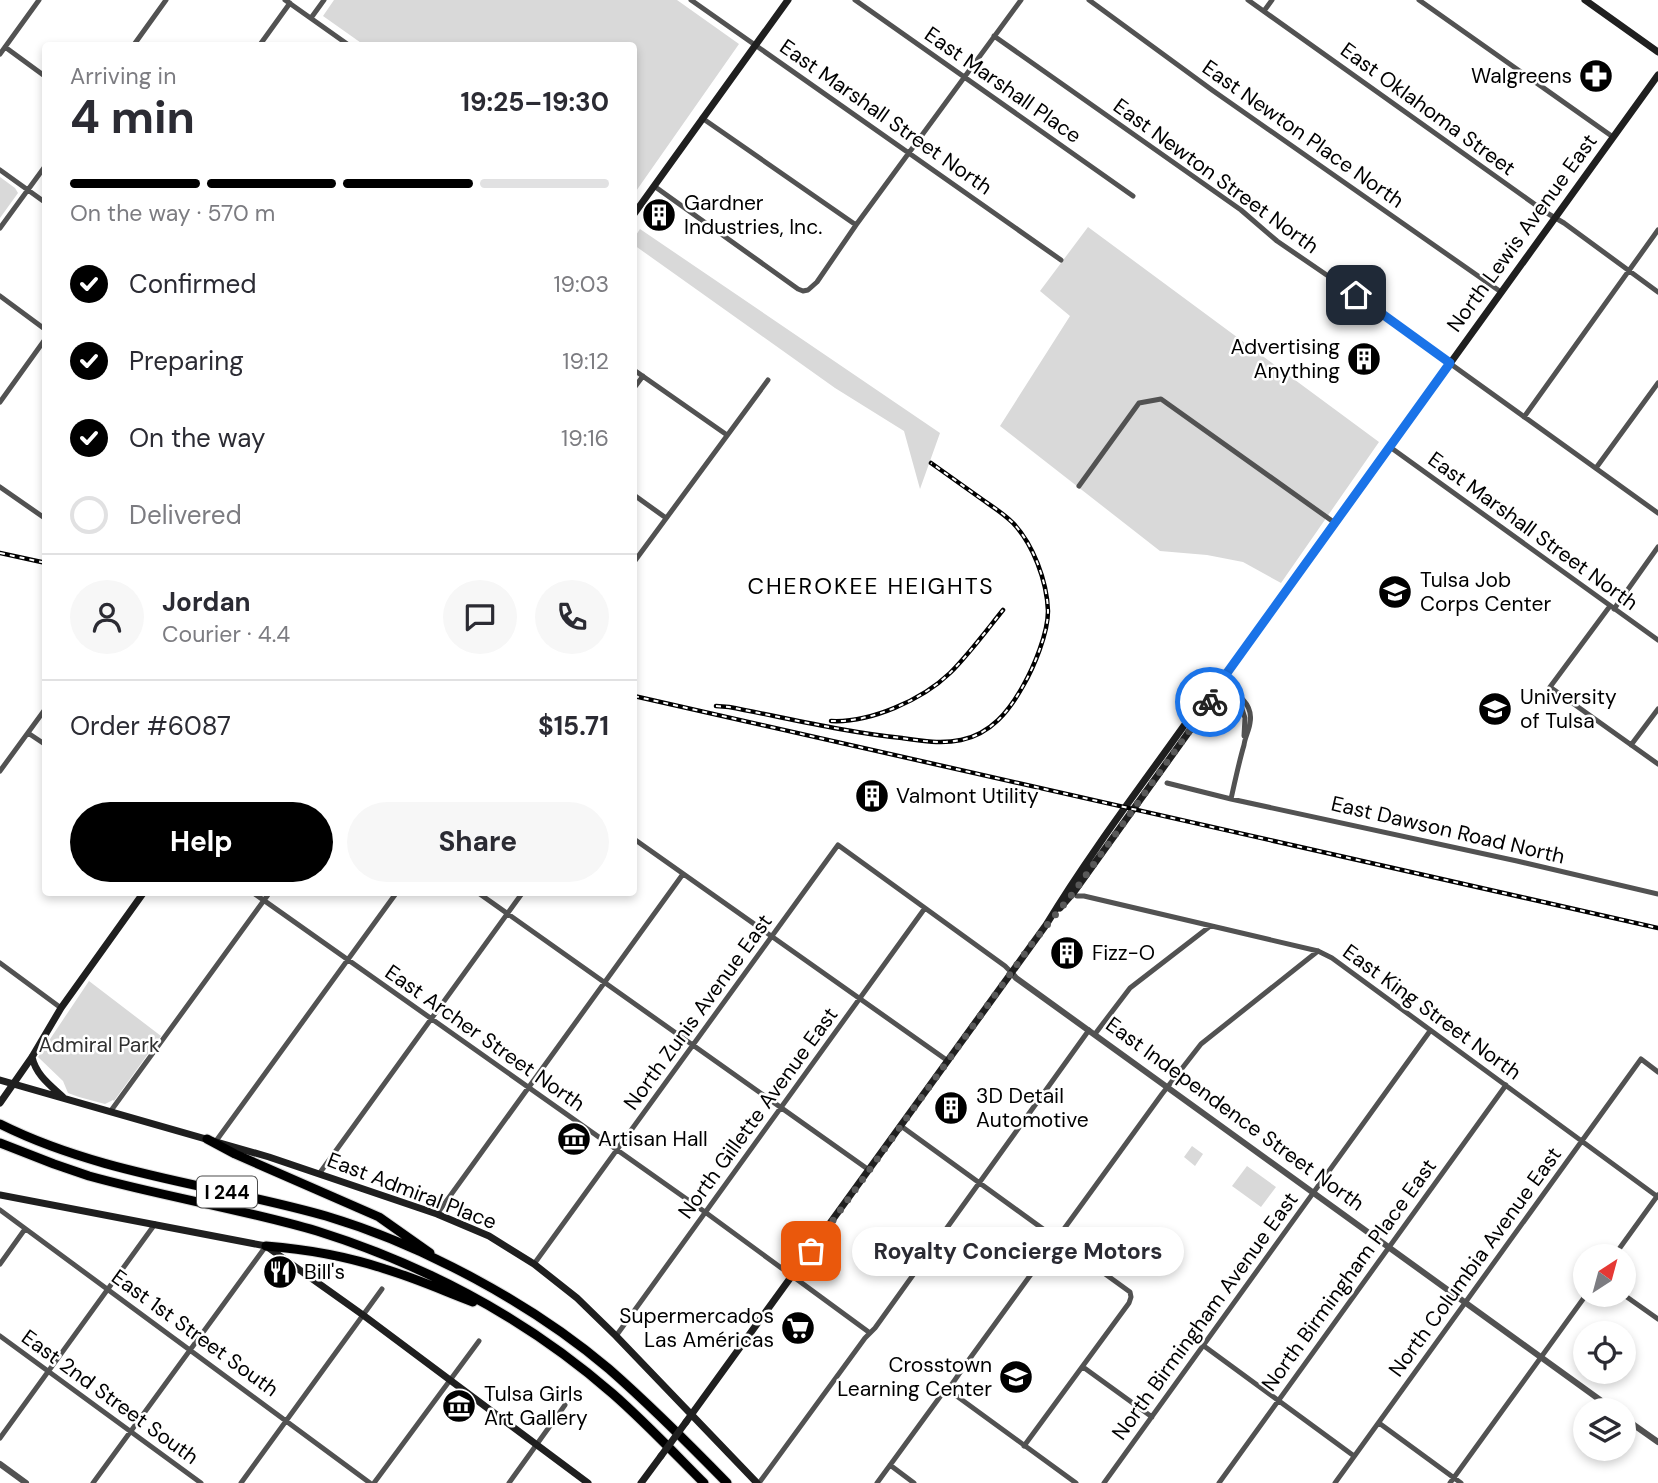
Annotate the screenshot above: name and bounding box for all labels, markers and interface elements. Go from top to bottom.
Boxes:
street label: East Marshall Place [919,20,1087,150]
street label: East Marshall Street North [774,33,998,201]
street label: East Oklahoma Street [1335,36,1521,182]
street label: East Newton Place North [1197,54,1409,214]
pharmacy icon: Walgreens [1577,57,1615,95]
text: Arriving in [70,61,176,91]
place label: Walgreens [1471,62,1572,90]
text: 19:25–19:30 [461,85,609,119]
text: 4 min [70,87,195,147]
street label: East Newton Street North [1108,92,1324,260]
street label: North Lewis Avenue East [1441,128,1603,338]
place label: Gardner Industries, Inc. [684,189,822,241]
building icon: Gardner Industries, Inc. [640,196,678,234]
text: On the way · 570 m [70,198,275,228]
icon: check [70,265,108,303]
pin [1326,265,1386,325]
text: Confirmed [129,267,256,301]
text: 19:03 [553,269,609,299]
icon: home [1337,276,1375,314]
place label: Advertising Anything [1231,333,1340,385]
building icon: Advertising Anything [1345,340,1383,378]
icon: check [70,342,108,380]
text: Preparing [129,344,244,378]
text: 19:12 [562,346,609,376]
icon: check [70,419,108,457]
text: On the way [129,421,265,455]
text: 19:16 [561,423,609,453]
street label: East Marshall Street North [1422,445,1644,617]
text: Delivered [129,498,242,532]
place label: Tulsa Job Corps Center [1420,566,1551,618]
district label: CHEROKEE HEIGHTS [747,571,995,601]
school or university icon: Tulsa Job Corps Center [1376,573,1414,611]
button: person [70,580,144,654]
button: chat [443,580,517,654]
button: phone [535,580,609,654]
text: Jordan [162,585,251,619]
text: Courier · 4.4 [162,619,290,649]
courier [1175,667,1245,737]
icon: bike [1191,683,1229,721]
place label: University of Tulsa [1520,683,1617,735]
school or university icon: University of Tulsa [1476,690,1514,728]
text: Order #6087 [70,709,231,743]
text: $15.71 [538,709,609,743]
building icon: Valmont Utility [853,777,891,815]
place label: Valmont Utility [896,782,1039,810]
street label: East Dawson Road North [1328,789,1568,871]
button: Help [70,802,333,882]
button: Share [347,802,609,882]
street label: North Zunis Avenue East [617,908,779,1116]
building icon: Fizz-O [1048,934,1086,972]
street label: East King Street North [1337,938,1527,1086]
place label: Fizz-O [1092,939,1155,967]
street label: East Archer Street North [379,958,591,1118]
street label: North Gillette Avenue East [672,1002,844,1224]
street label: East Independence Street North [1100,1011,1370,1217]
park label: Admiral Park [38,1031,160,1059]
place label: 3D Detail Automotive [976,1082,1089,1134]
building icon: 3D Detail Automotive [932,1089,970,1127]
museum icon: Artisan Hall [555,1120,593,1158]
place label: Artisan Hall [598,1125,708,1153]
street label: North Columbia Avenue East [1382,1142,1568,1382]
street label: East Admiral Place [323,1146,501,1236]
street label: North Birmingham Place East [1255,1153,1443,1397]
road number: I 244 [197,1176,257,1208]
street label: North Birmingham Avenue East [1106,1186,1304,1446]
pin [781,1221,841,1281]
callout: Royalty Concierge Motors [853,1226,1186,1276]
icon: bag [792,1232,830,1270]
text: Royalty Concierge Motors [874,1236,1162,1266]
north arrow [1573,1244,1636,1307]
map controls [1573,1244,1636,1461]
restaurant icon: Bill's [261,1253,299,1291]
place label: Bill's [304,1258,345,1286]
street label: East 1st Street South [106,1263,284,1403]
place label: Supermercados Las Américas [619,1302,774,1354]
supermarket icon: Supermercados Las Américas [779,1309,817,1347]
button: locate [1573,1321,1636,1384]
street label: East 2nd Street South [16,1323,204,1471]
place label: Crosstown Learning Center [837,1351,992,1403]
school or university icon: Crosstown Learning Center [997,1358,1035,1396]
place label: Tulsa Girls Art Gallery [484,1380,588,1432]
museum icon: Tulsa Girls Art Gallery [440,1387,478,1425]
button: layers [1573,1398,1636,1461]

